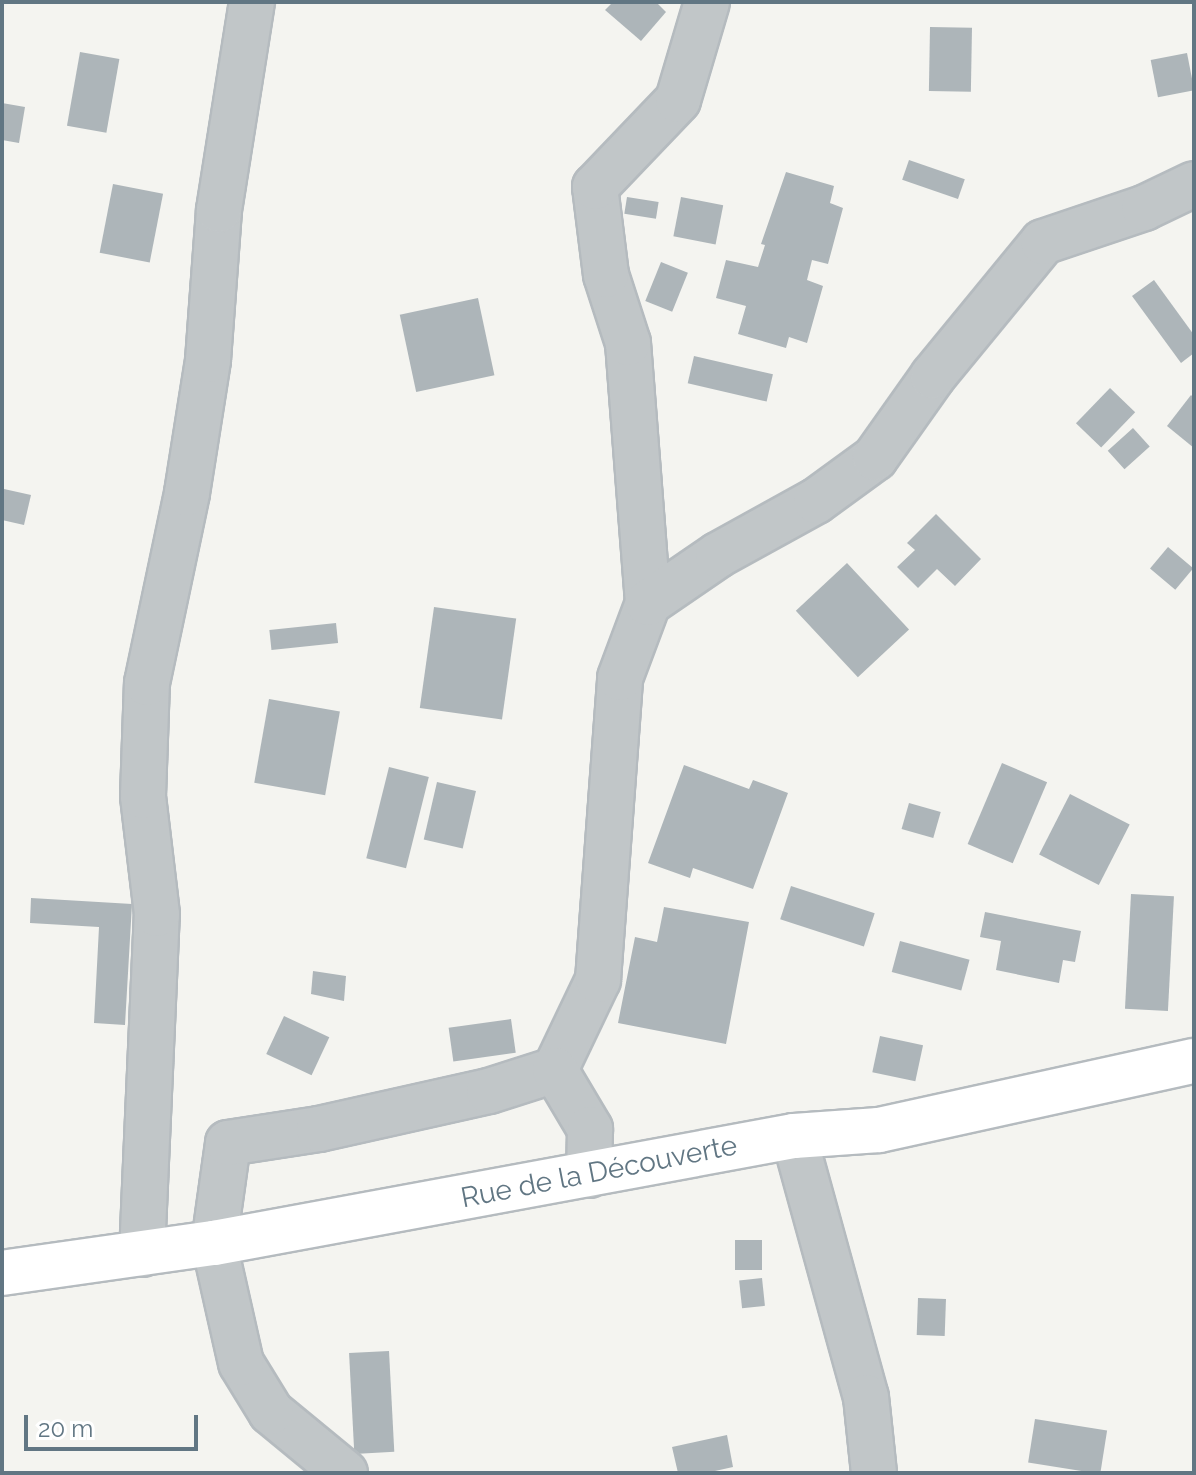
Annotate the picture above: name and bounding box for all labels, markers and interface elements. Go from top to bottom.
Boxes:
street label: Rue de la Découverte [458,1129,740,1215]
scale bar [28,1399,202,1449]
text: 20 m [38,1414,93,1443]

